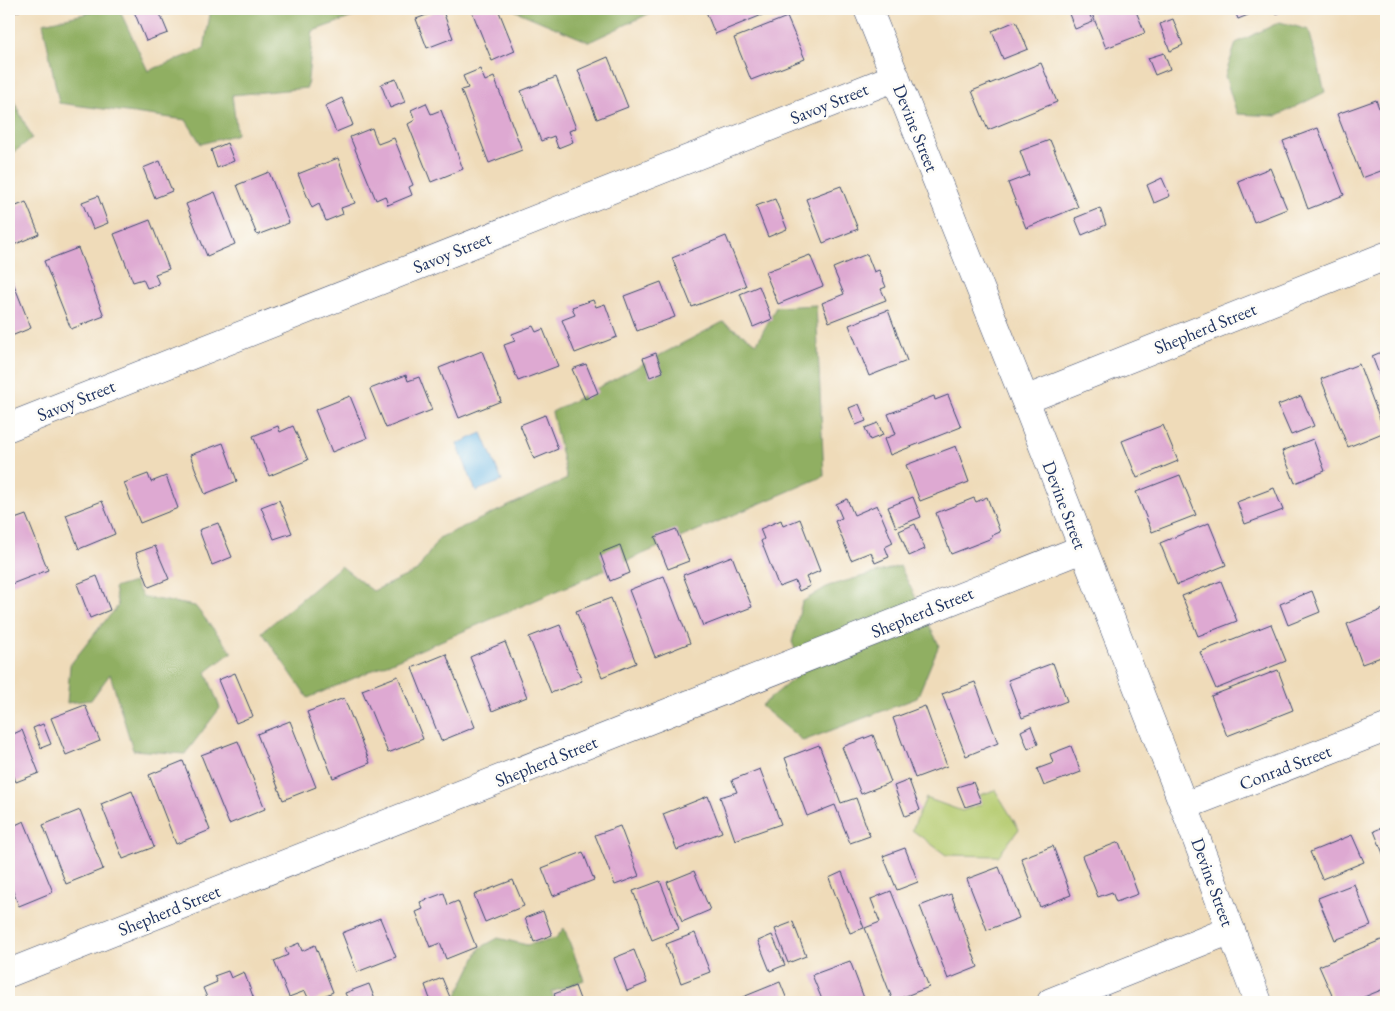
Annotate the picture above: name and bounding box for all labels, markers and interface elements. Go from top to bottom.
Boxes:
street label: Savoy Street [787,77,872,129]
street label: Devine Street [888,81,944,176]
street label: Savoy Street [410,226,495,278]
street label: Shepherd Street [1150,297,1260,359]
street label: Savoy Street [34,374,119,426]
street label: Devine Street [1038,458,1092,553]
street label: Shepherd Street [867,581,977,643]
street label: Shepherd Street [491,730,601,792]
street label: Conrad Street [1236,739,1335,795]
street label: Devine Street [1186,835,1240,930]
street label: Shepherd Street [114,879,224,941]

